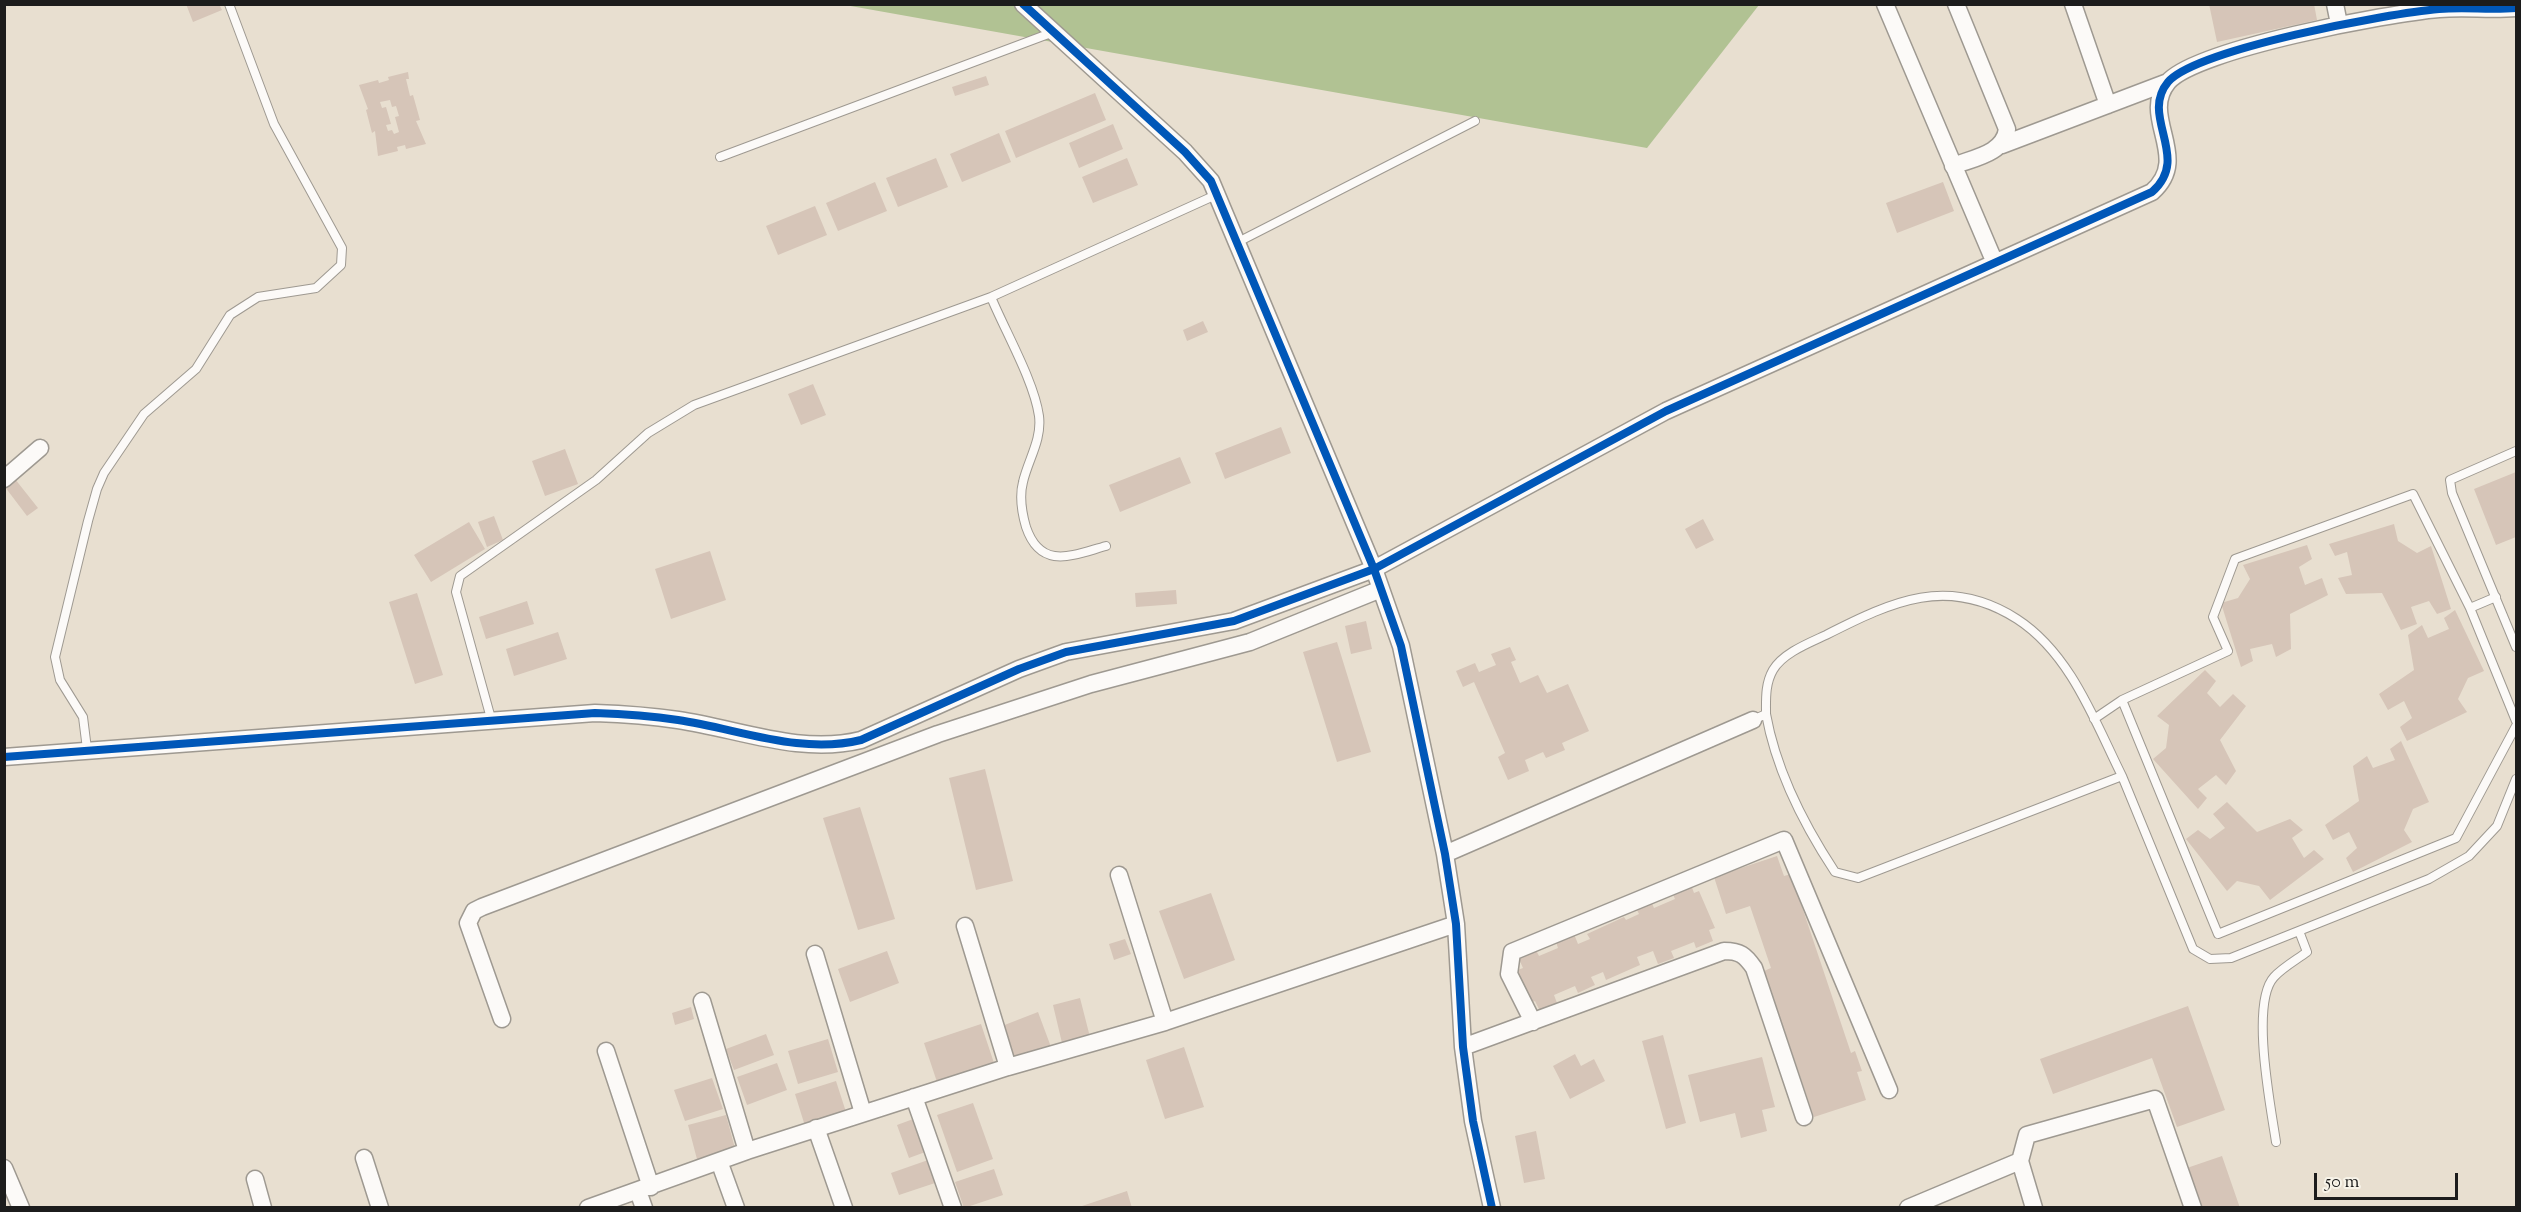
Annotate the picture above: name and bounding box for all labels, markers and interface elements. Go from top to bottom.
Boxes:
scale bar [2317,1161,2461,1199]
text: 50 m [2325,1170,2359,1196]

